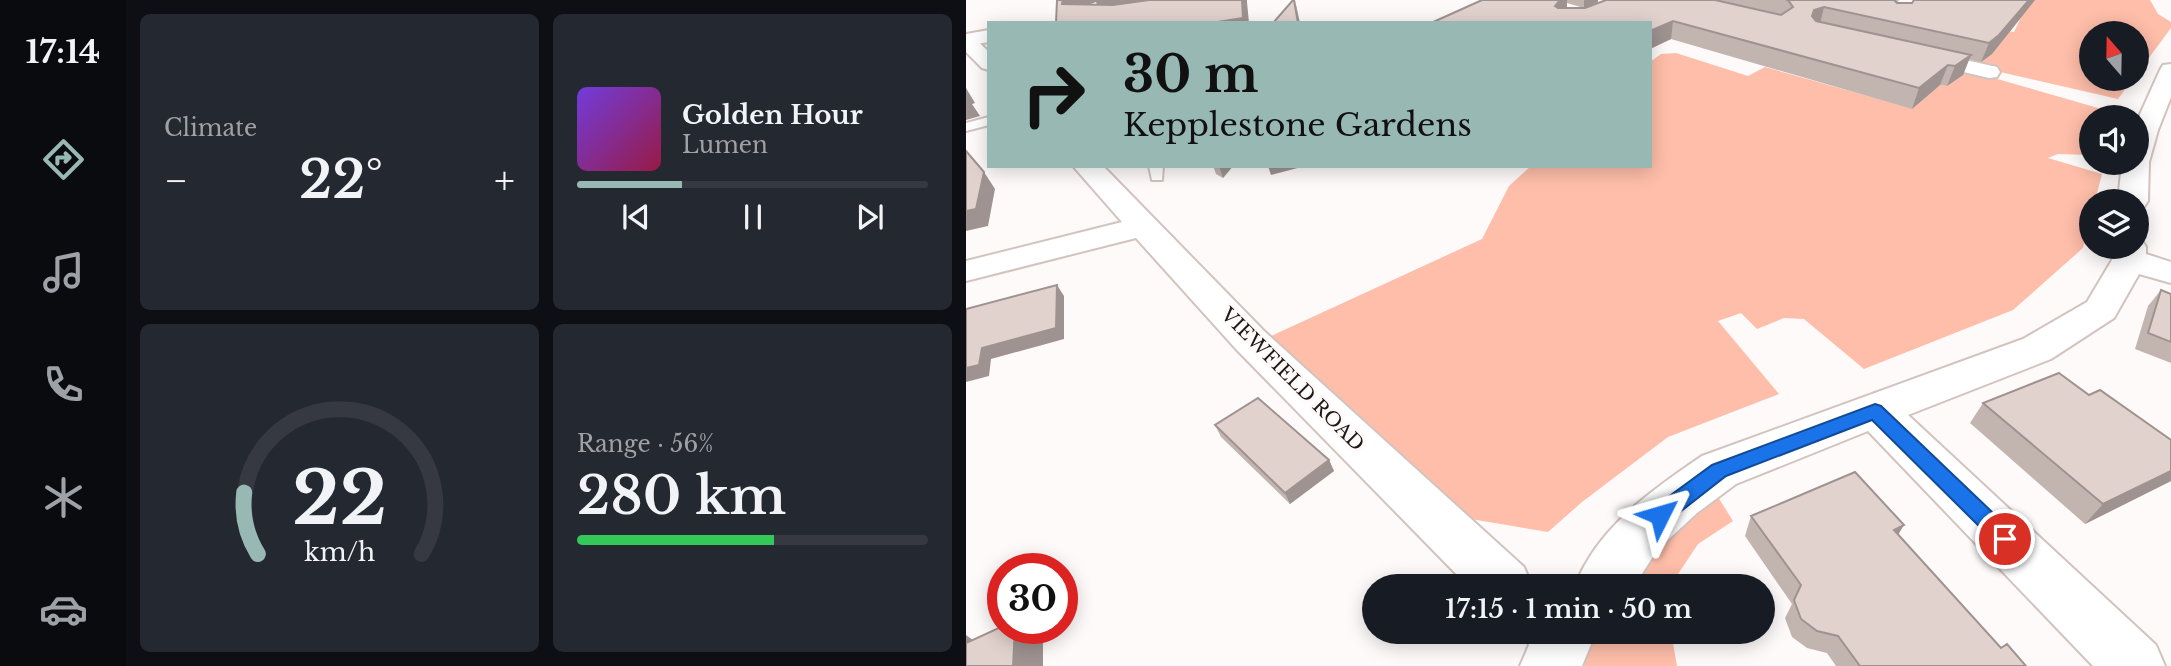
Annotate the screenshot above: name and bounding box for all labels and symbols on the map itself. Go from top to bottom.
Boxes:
north arrow [2079,21,2149,91]
street label: VIEWFIELD ROAD [1216,302,1369,456]
position arrow [1623,478,1697,552]
pin [1975,509,2035,569]
speed limit sign: 30 [987,553,1078,644]

